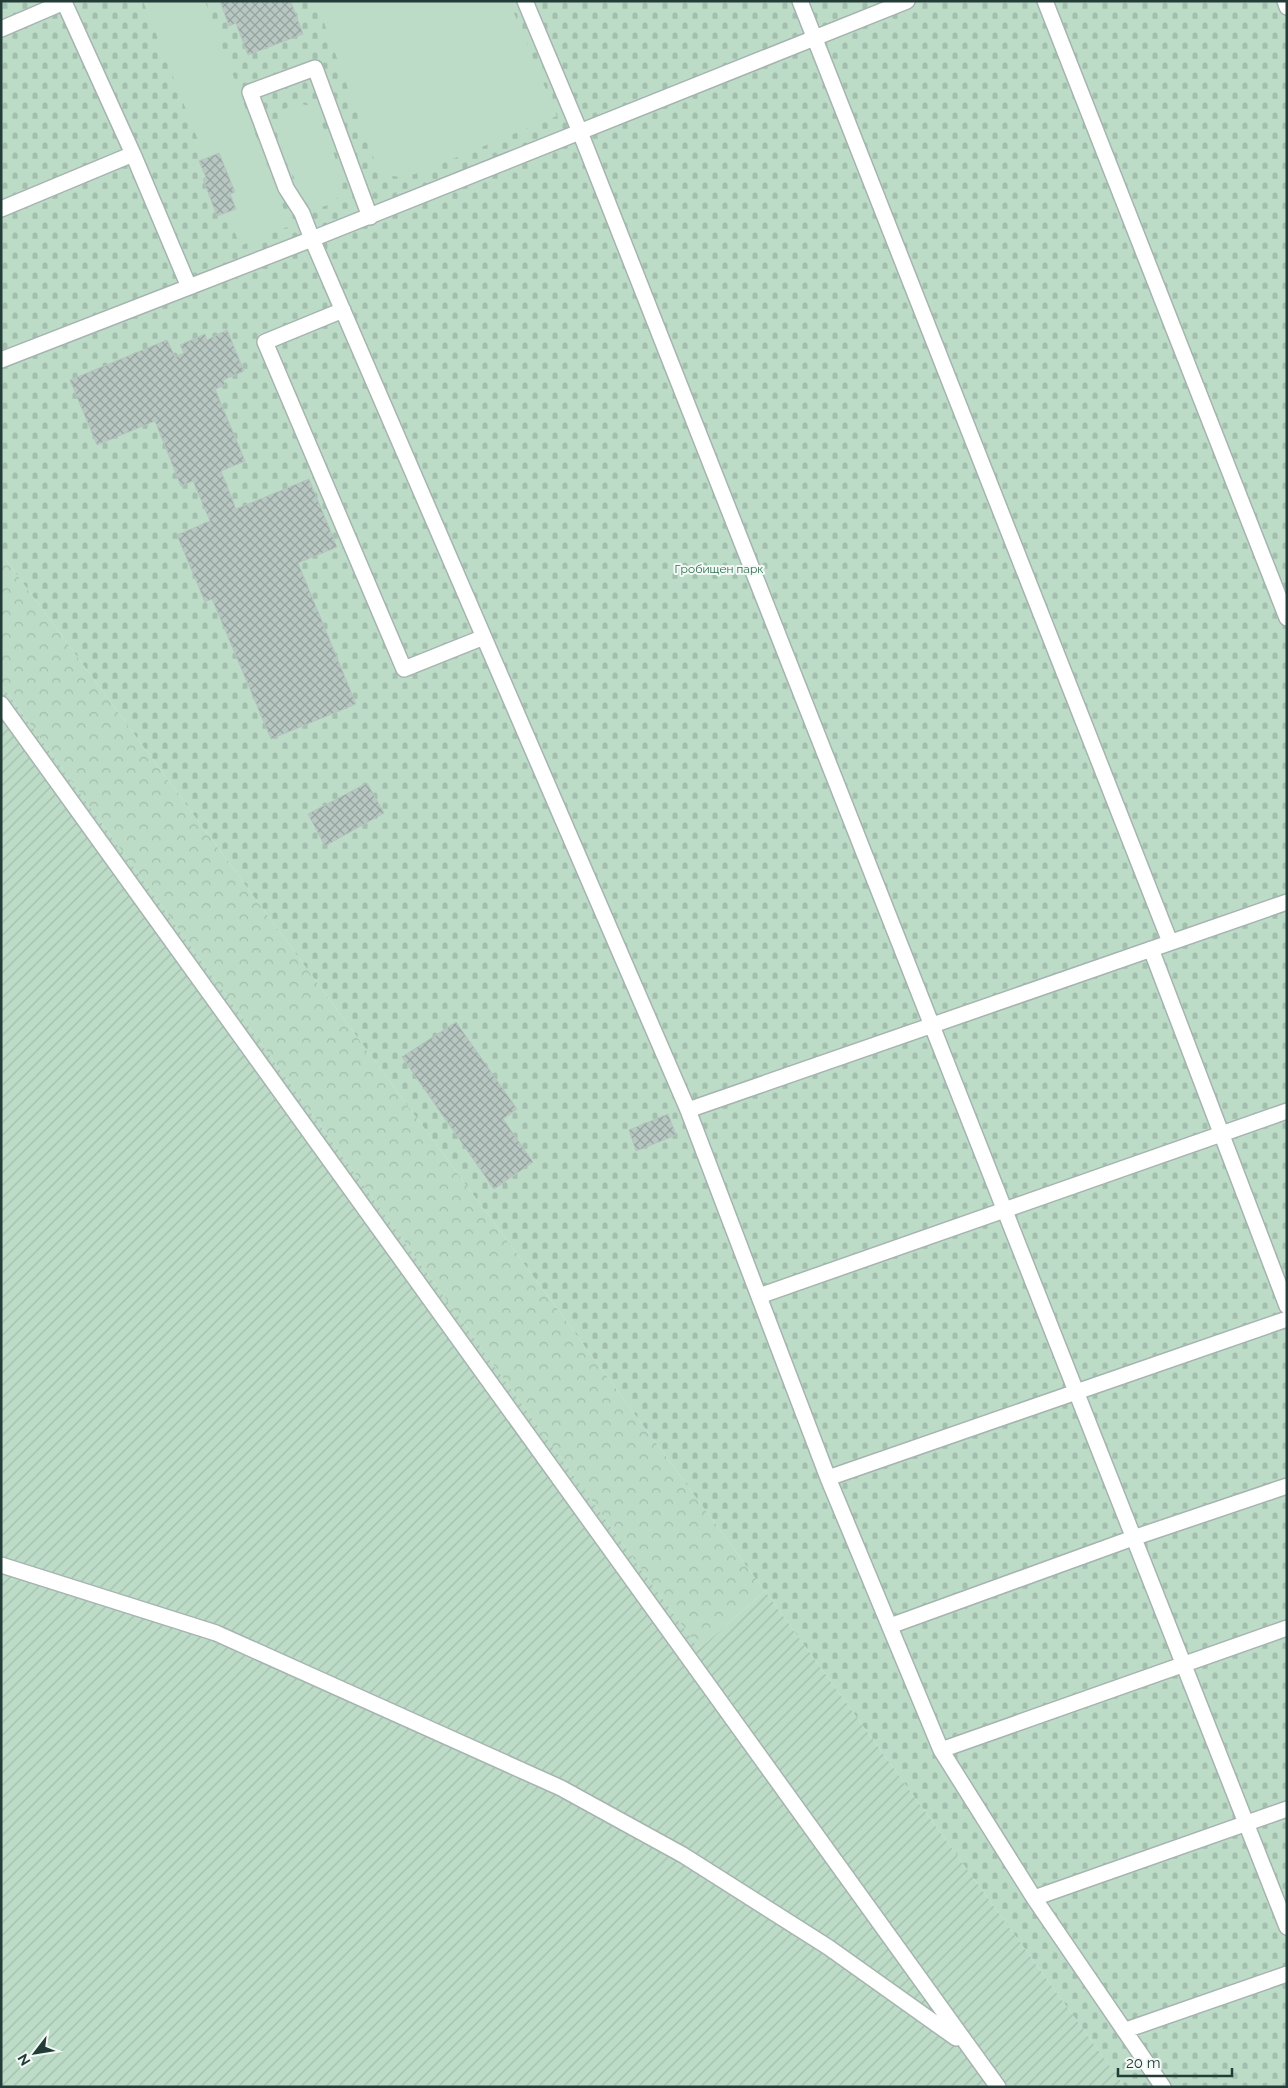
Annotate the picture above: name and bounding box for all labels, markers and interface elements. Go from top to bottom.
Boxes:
park label: Гробищен парк [674,562,764,576]
north arrow [10,2028,60,2078]
scale bar [1118,2046,1232,2078]
text: N [14,2051,33,2068]
text: 20 m [1126,2054,1161,2072]

